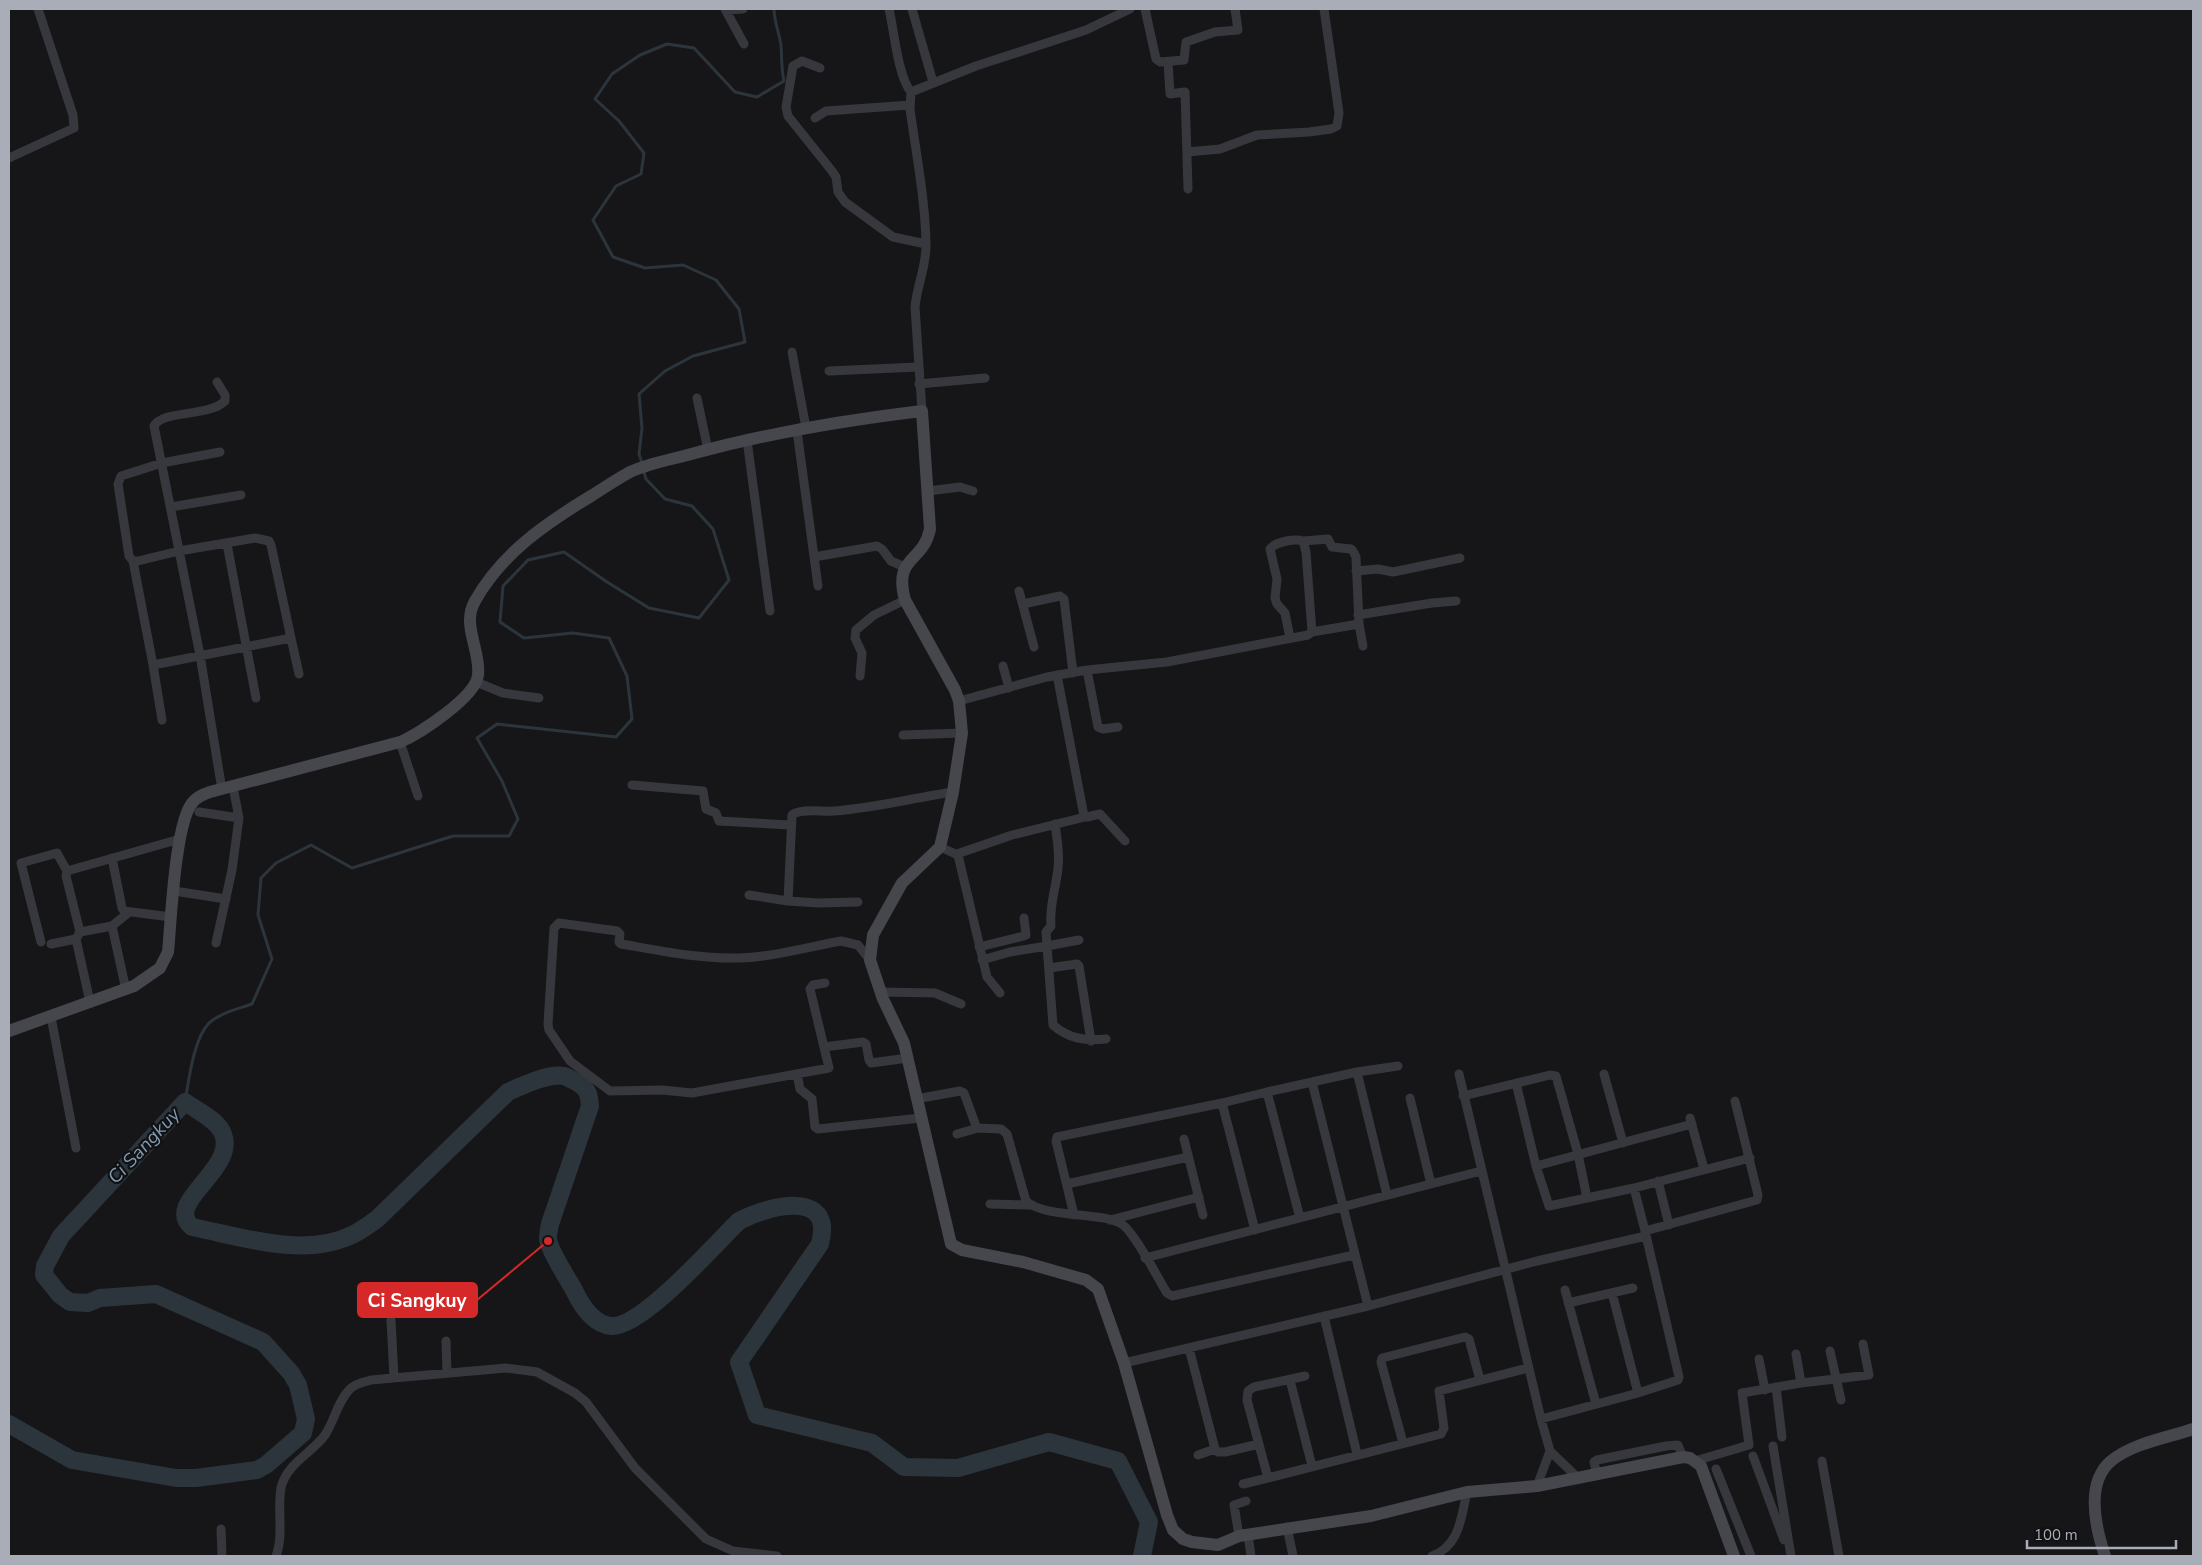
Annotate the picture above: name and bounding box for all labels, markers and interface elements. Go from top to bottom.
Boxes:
water label: Ci Sangkuy [102,1101,187,1190]
callout: Ci Sangkuy [358,1283,477,1317]
text: Ci Sangkuy [367,1288,468,1314]
scale bar [2027,1518,2176,1550]
text: 100 m [2034,1525,2078,1545]

